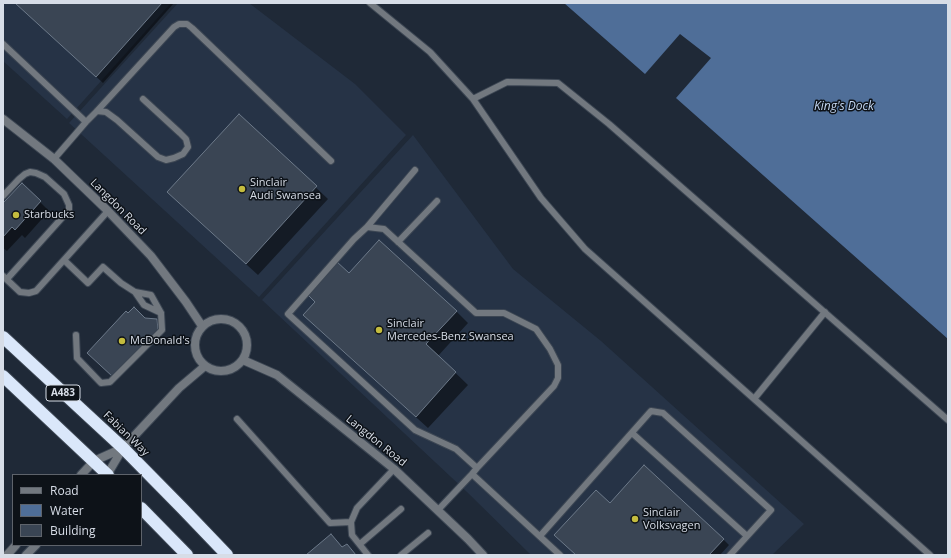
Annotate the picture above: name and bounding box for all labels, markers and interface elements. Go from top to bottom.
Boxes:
water label: King's Dock [814,100,874,114]
street label: Langdon Road [87,176,149,238]
place label: Sinclair Audi Swansea [250,176,321,202]
marker: Sinclair Audi Swansea [237,184,247,194]
place label: Starbucks [24,208,74,222]
marker: Starbucks [11,210,21,220]
place label: Sinclair Mercedes-Benz Swansea [387,317,514,343]
marker: Sinclair Mercedes-Benz Swansea [374,325,384,335]
place label: McDonald's [130,334,190,348]
marker: McDonald's [117,336,127,346]
road number: A483 [46,385,80,401]
street label: Fabian Way [100,409,152,459]
street label: Langdon Road [343,413,409,469]
legend [12,474,142,546]
text: Road [50,482,79,499]
text: Water [50,502,84,519]
place label: Sinclair Volksvagen [643,506,700,532]
marker: Sinclair Volksvagen [630,514,640,524]
text: Building [50,522,95,539]

